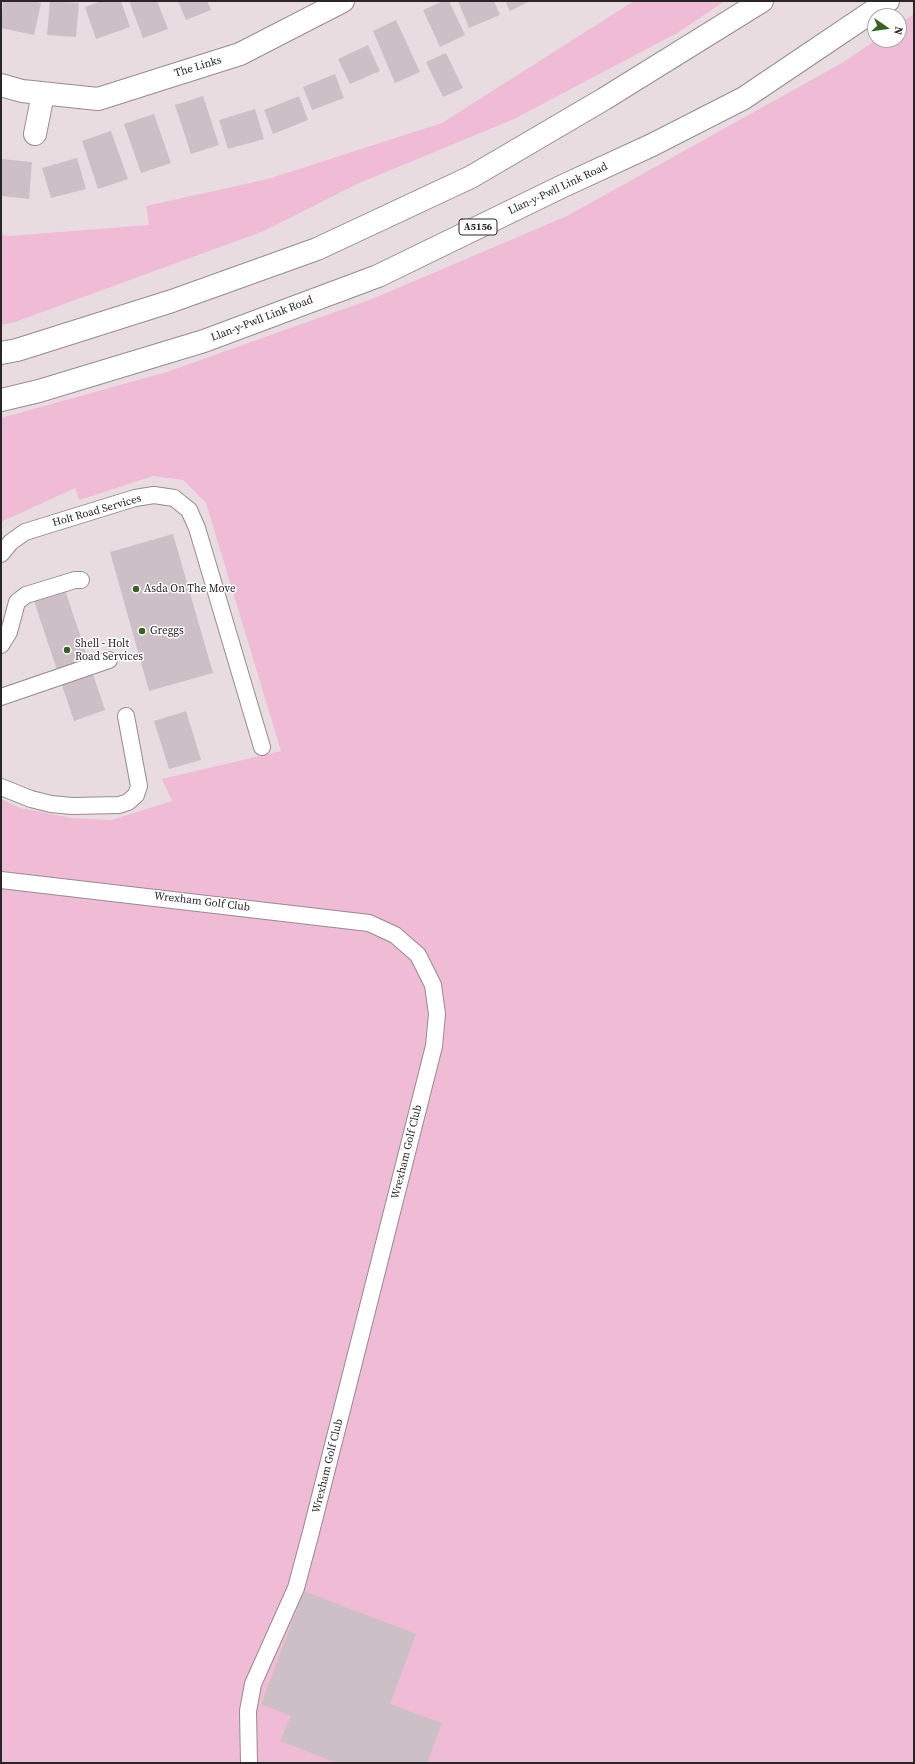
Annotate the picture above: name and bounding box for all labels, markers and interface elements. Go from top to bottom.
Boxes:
north arrow [867,8,907,48]
text: N [890,25,906,36]
street label: The Links [173,54,223,80]
street label: Llan-y-Pwll Link Road [506,160,610,218]
road number: A5156 [459,219,497,235]
street label: Llan-y-Pwll Link Road [209,293,315,345]
street label: Holt Road Services [51,492,143,530]
place label: Asda On The Move [144,582,235,596]
marker: Asda On The Move [131,584,141,594]
place label: Greggs [150,624,184,638]
marker: Greggs [137,626,147,636]
place label: Shell - Holt Road Services [75,637,143,663]
marker: Shell - Holt Road Services [62,645,72,655]
street label: Wrexham Golf Club [153,890,251,914]
street label: Wrexham Golf Club [389,1104,425,1200]
street label: Wrexham Golf Club [310,1418,346,1514]

